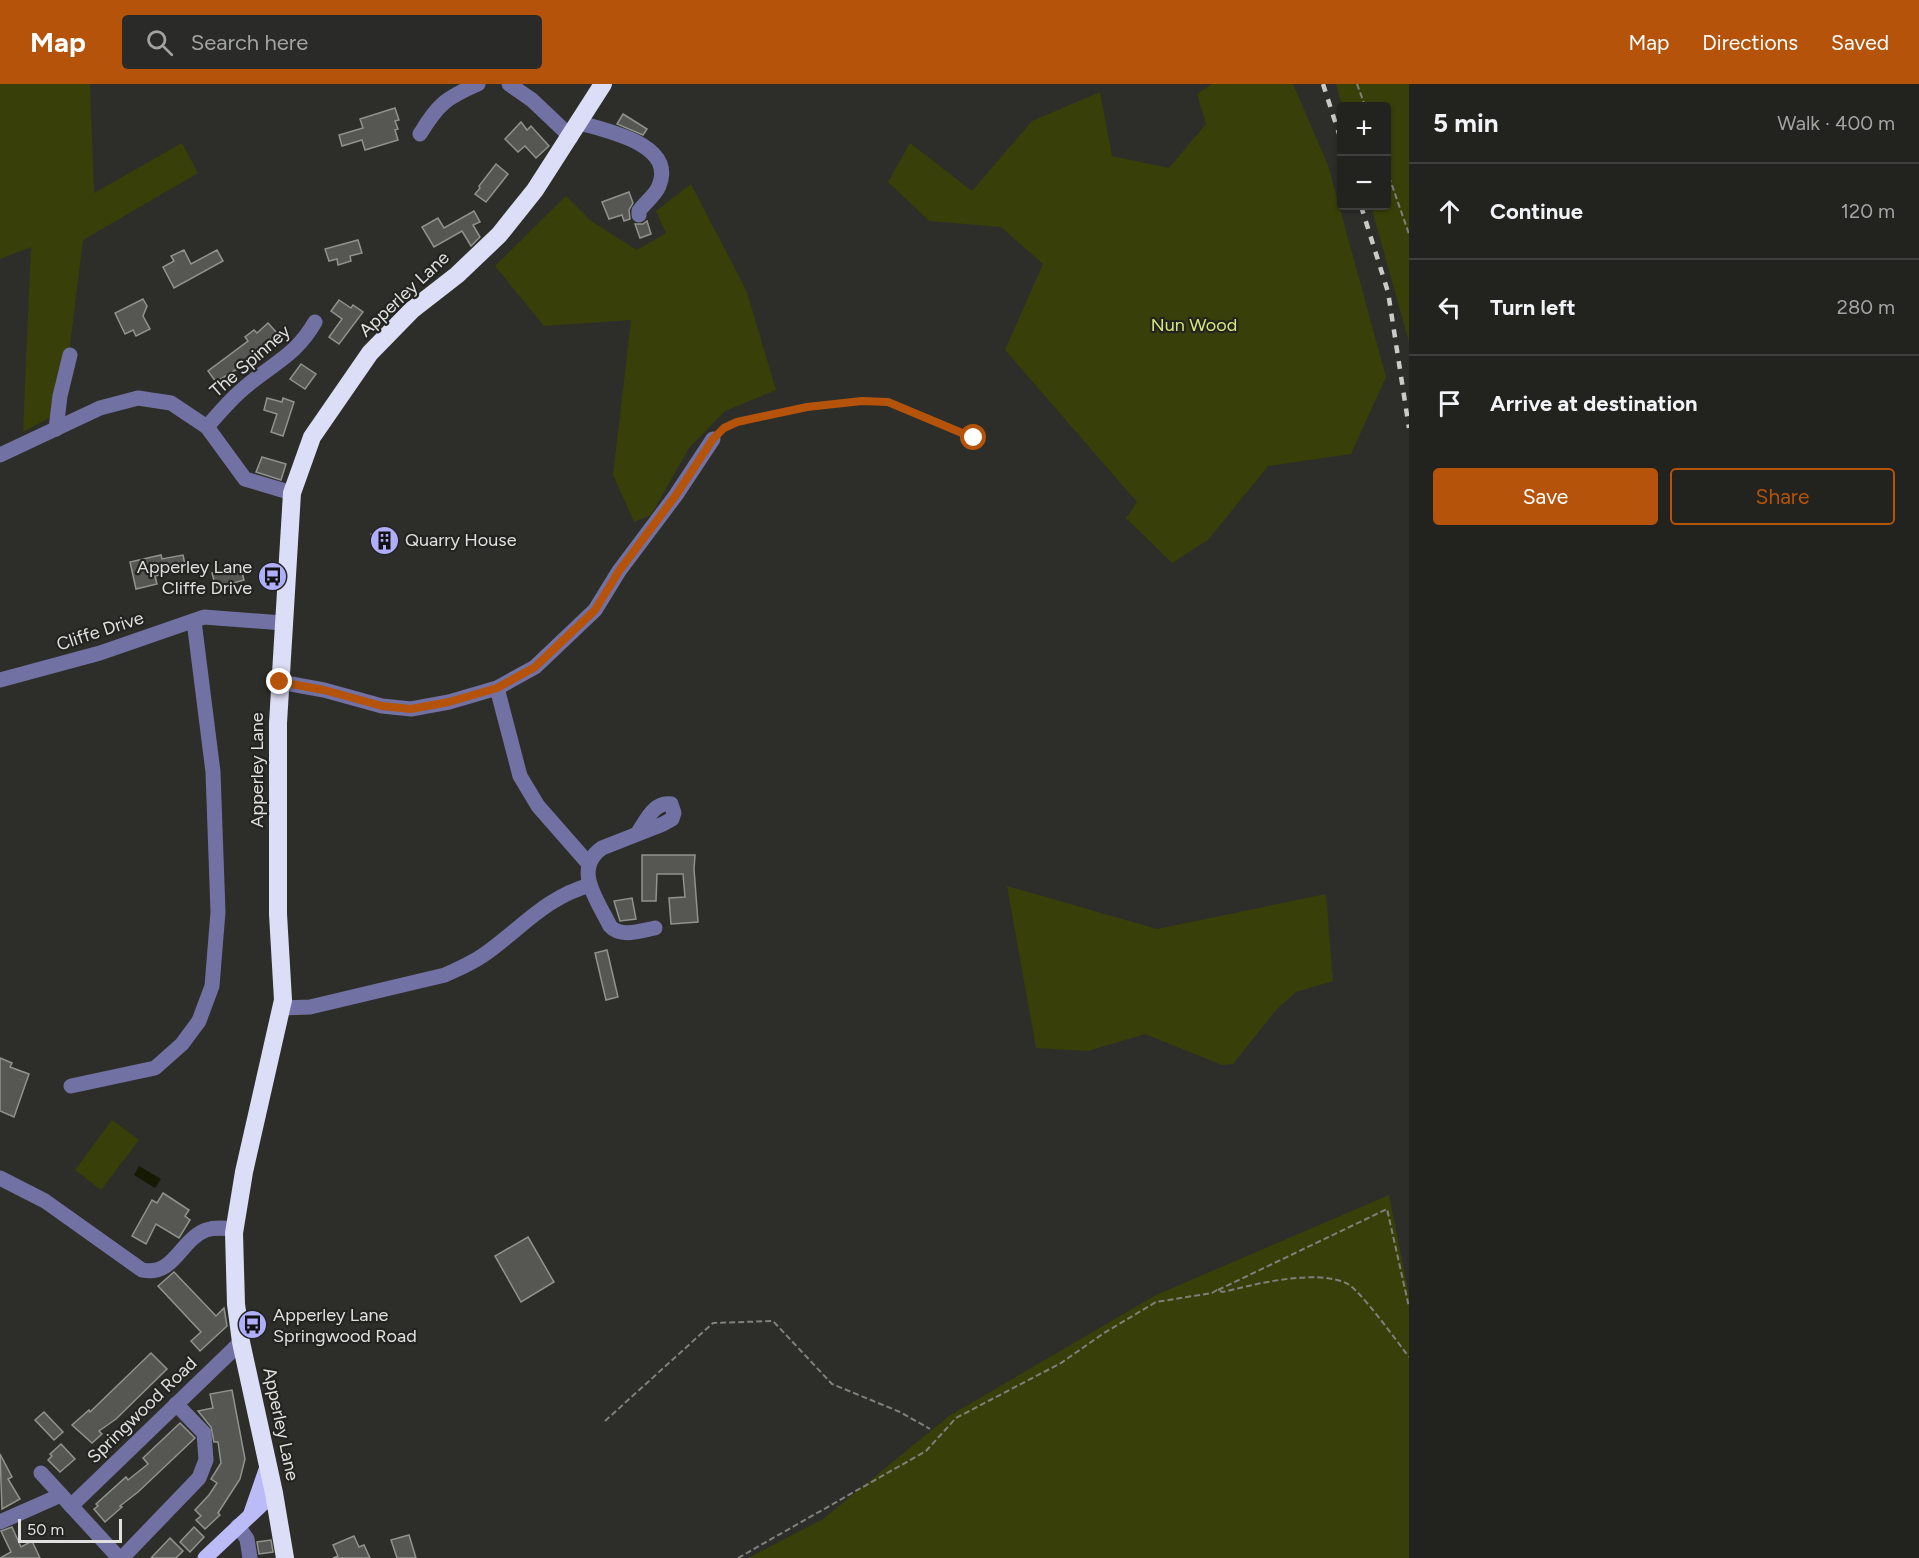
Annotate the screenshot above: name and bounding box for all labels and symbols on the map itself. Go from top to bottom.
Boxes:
street label: Apperley Lane [354,247,454,341]
park label: Nun Wood [1151,314,1237,336]
street label: The Spinney [205,320,295,402]
route start [960,424,986,450]
building icon: Quarry House [368,524,400,556]
place label: Quarry House [405,529,517,551]
place label: Apperley Lane Cliffe Drive [137,556,252,599]
bus stop icon: Apperley Lane Cliffe Drive [257,561,289,593]
street label: Cliffe Drive [54,607,146,655]
route end [266,668,292,694]
street label: Apperley Lane [246,712,268,828]
place label: Apperley Lane Springwood Road [273,1304,417,1347]
bus stop icon: Apperley Lane Springwood Road [236,1309,268,1341]
street label: Springwood Road [83,1352,201,1468]
street label: Apperley Lane [258,1365,304,1483]
scale bar [18,1516,122,1544]

